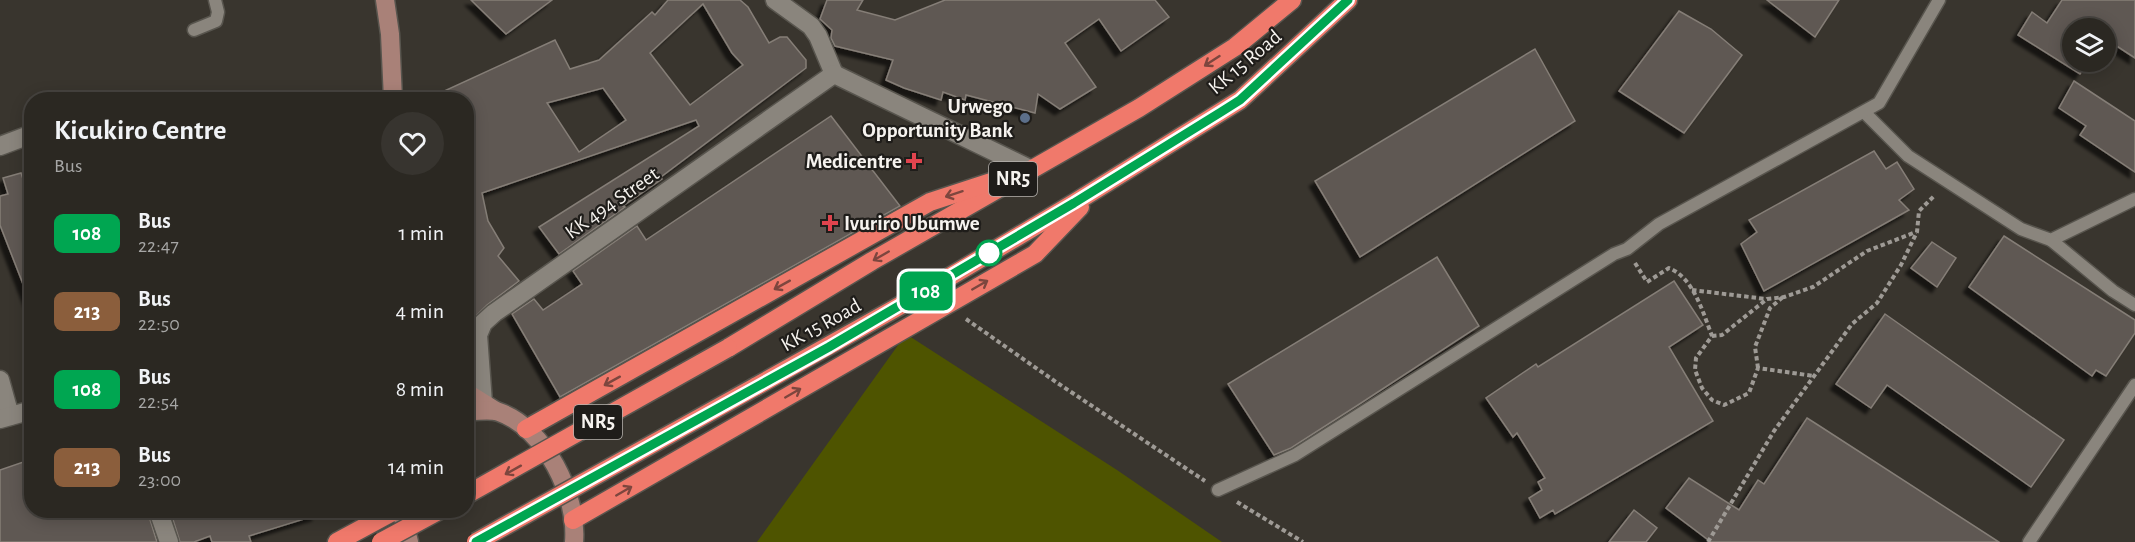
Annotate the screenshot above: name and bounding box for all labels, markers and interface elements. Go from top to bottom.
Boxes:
map controls [2062,18,2116,72]
button: layers [2062,18,2116,72]
street label: KK 15 Road [1205,26,1285,98]
one-way arrow [1204,55,1221,67]
place label: Urwego Opportunity Bank [862,96,1014,141]
marker: Urwego Opportunity Bank [1018,111,1032,125]
button: heart [381,112,444,175]
text: Kicukiro Centre [54,117,227,145]
place label: Medicentre [806,151,902,172]
marker: Medicentre [907,154,921,168]
text: Bus [54,156,82,176]
road number: NR5 [989,162,1037,196]
street label: KK 494 Street [561,163,663,243]
one-way arrow [945,189,964,200]
text: Bus [138,210,171,232]
place label: Ivuriro Ubumwe [844,213,980,234]
marker: Ivuriro Ubumwe [821,214,839,232]
text: 1 min [399,222,444,244]
text: 108 [73,223,101,244]
text: 22:47 [138,236,179,256]
unlabelled marker [976,240,1002,266]
one-way arrow [873,250,890,262]
line badge: 108 [892,272,960,310]
one-way arrow [971,279,988,291]
one-way arrow [774,280,792,291]
text: 108 [912,281,940,302]
text: Bus [138,288,171,310]
street label: KK 15 Road [778,295,865,355]
text: 4 min [396,300,444,322]
text: 213 [74,301,100,322]
text: 22:50 [138,314,180,334]
text: Bus [138,366,171,388]
one-way arrow [604,375,621,387]
text: 8 min [396,378,444,400]
text: 108 [73,379,101,400]
one-way arrow [784,387,801,399]
text: 22:54 [138,392,179,412]
road number: NR5 [574,405,622,439]
text: Bus [138,444,171,466]
text: 14 min [388,456,444,478]
text: 213 [74,457,100,478]
one-way arrow [504,465,522,476]
text: 23:00 [138,470,181,490]
one-way arrow [615,484,632,496]

